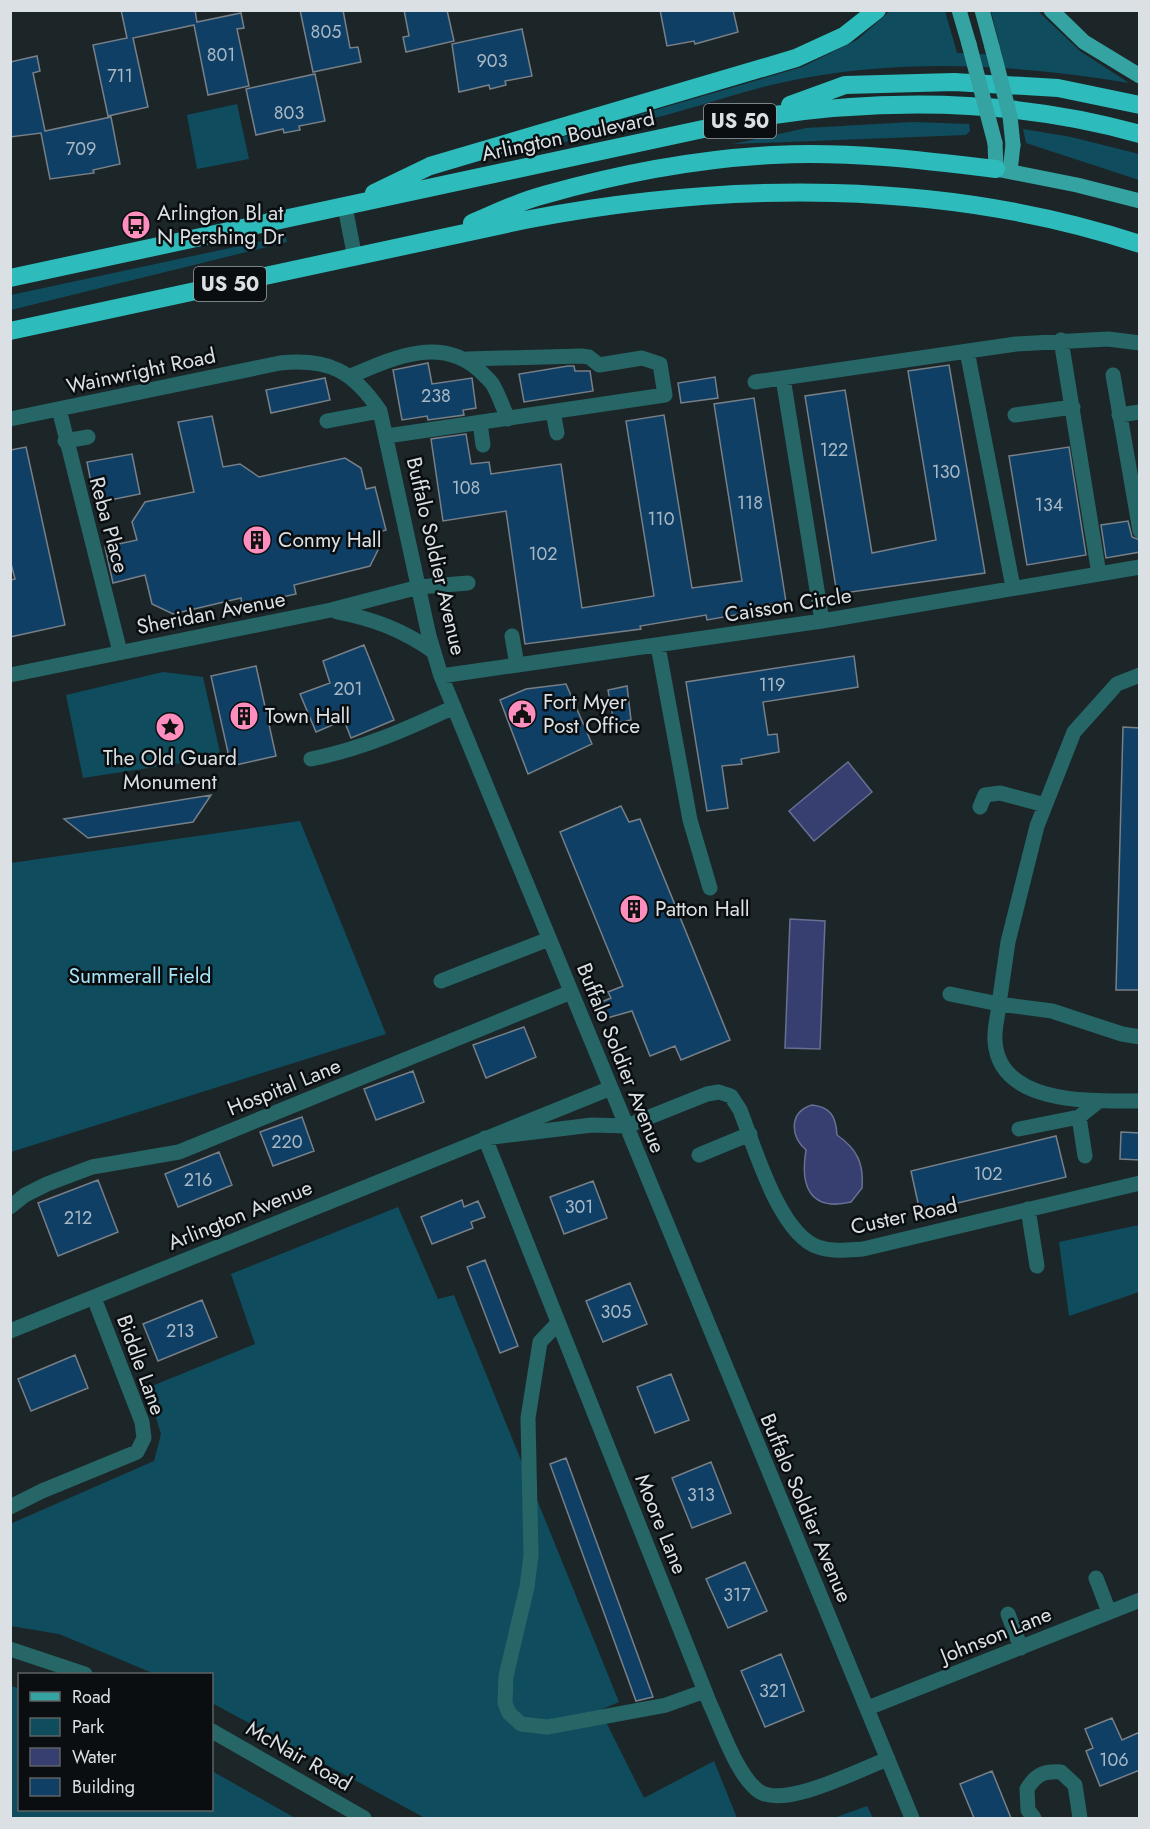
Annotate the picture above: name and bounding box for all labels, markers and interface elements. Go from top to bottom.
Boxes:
house number: 805 [311,19,341,45]
house number: 801 [207,42,235,68]
house number: 903 [477,48,508,74]
house number: 711 [107,63,133,89]
house number: 803 [274,100,304,126]
street label: Arlington Boulevard [479,103,657,169]
road number: US 50 [704,104,776,138]
house number: 709 [66,136,96,162]
place label: Arlington Bl at N Pershing Dr [157,198,285,252]
bus stop icon: Arlington Bl at N Pershing Dr [120,209,152,241]
road number: US 50 [194,267,266,301]
street label: Wainwright Road [64,341,218,401]
house number: 238 [421,383,451,409]
house number: 122 [820,437,848,463]
street label: Buffalo Soldier Avenue [399,454,473,658]
house number: 130 [932,459,961,485]
street label: Reba Place [82,474,136,577]
house number: 108 [452,475,480,501]
house number: 118 [737,490,763,516]
house number: 134 [1035,492,1063,518]
house number: 110 [648,506,675,532]
building icon: Conmy Hall [241,524,273,556]
place label: Conmy Hall [278,525,381,555]
house number: 102 [528,541,558,567]
street label: Caisson Circle [722,580,854,630]
street label: Sheridan Avenue [134,584,288,642]
house number: 119 [759,672,785,698]
house number: 201 [333,676,363,702]
place label: Fort Myer Post Office [543,687,640,741]
public building icon: Fort Myer Post Office [506,698,538,730]
building icon: Town Hall [228,700,260,732]
place label: Town Hall [265,701,350,731]
place icon: The Old Guard Monument [154,711,186,743]
place label: The Old Guard Monument [103,743,237,797]
building icon: Patton Hall [618,893,650,925]
place label: Patton Hall [655,894,750,924]
street label: Buffalo Soldier Avenue [569,959,673,1158]
park label: Summerall Field [69,961,211,991]
street label: Hospital Lane [223,1051,345,1123]
house number: 220 [271,1129,303,1155]
house number: 102 [973,1161,1003,1187]
house number: 216 [184,1167,212,1193]
street label: Arlington Avenue [163,1172,317,1258]
street label: Custer Road [848,1190,960,1242]
house number: 301 [565,1194,593,1220]
house number: 212 [64,1205,92,1231]
house number: 305 [601,1299,631,1325]
street label: Biddle Lane [109,1311,173,1419]
house number: 213 [166,1318,194,1344]
street label: Buffalo Soldier Avenue [753,1409,859,1607]
street label: Moore Lane [627,1470,695,1579]
house number: 313 [687,1482,715,1508]
house number: 317 [723,1582,751,1608]
street label: Johnson Lane [933,1599,1056,1672]
legend [18,1673,213,1811]
house number: 321 [759,1678,787,1704]
text: Road [72,1684,111,1710]
text: Park [72,1714,104,1740]
street label: McNair Road [241,1714,357,1798]
text: Water [72,1744,117,1770]
house number: 106 [1099,1747,1129,1773]
text: Building [72,1774,135,1800]

